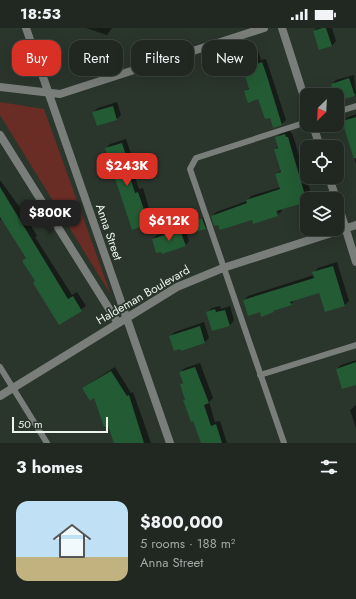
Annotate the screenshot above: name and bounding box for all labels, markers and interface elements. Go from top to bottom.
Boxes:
text: 18:53 [20,3,61,25]
chip: Buy [12,40,61,76]
chip: Rent [69,40,123,76]
chip: Filters [131,40,194,76]
chip: New [202,40,257,76]
north arrow [300,88,344,132]
map controls [300,88,344,236]
button: locate [300,140,344,184]
pin: $243K [99,153,155,187]
text: $243K [106,156,148,175]
button: layers [300,192,344,236]
pin: $800K [22,200,78,234]
street label: Anna Street [91,201,127,263]
text: $800K [29,203,71,222]
pin: $612K [141,208,197,242]
text: $612K [148,211,190,230]
street label: Haldeman Boulevard [93,261,193,329]
scale bar [12,415,108,434]
text: 50 m [18,416,43,432]
text: 3 homes [16,455,83,479]
icon: filters [318,456,340,478]
text: $800,000 [140,510,223,534]
icon: home [48,517,96,565]
text: 5 rooms · 188 m² [140,534,235,553]
text: Anna Street [140,553,203,572]

